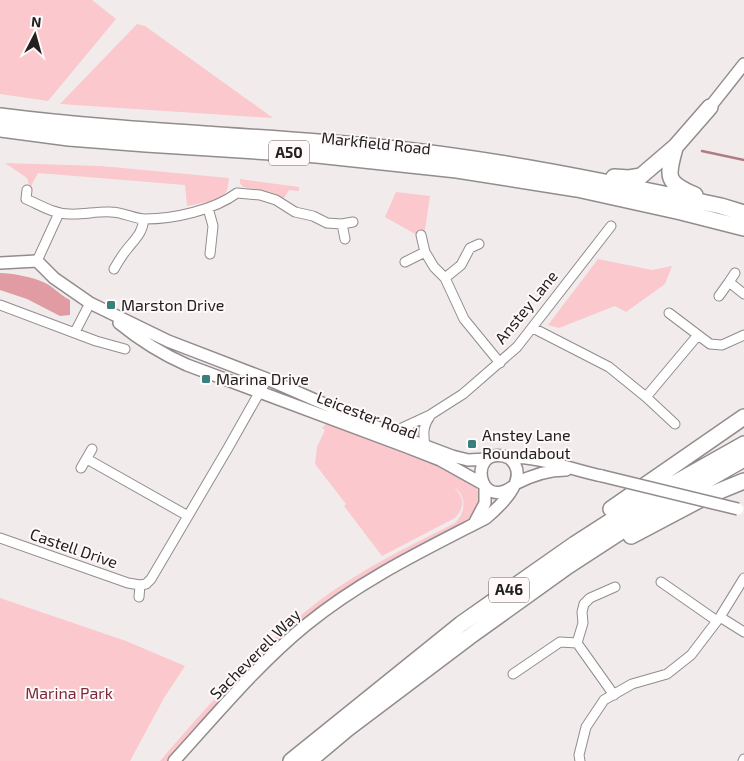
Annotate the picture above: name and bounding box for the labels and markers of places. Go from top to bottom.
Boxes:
place label: Marston Drive [121,295,224,314]
marker: Marston Drive [105,299,117,311]
place label: Marina Drive [216,369,309,388]
marker: Marina Drive [200,373,212,385]
place label: Anstey Lane Roundabout [482,425,571,462]
marker: Anstey Lane Roundabout [466,438,478,450]

